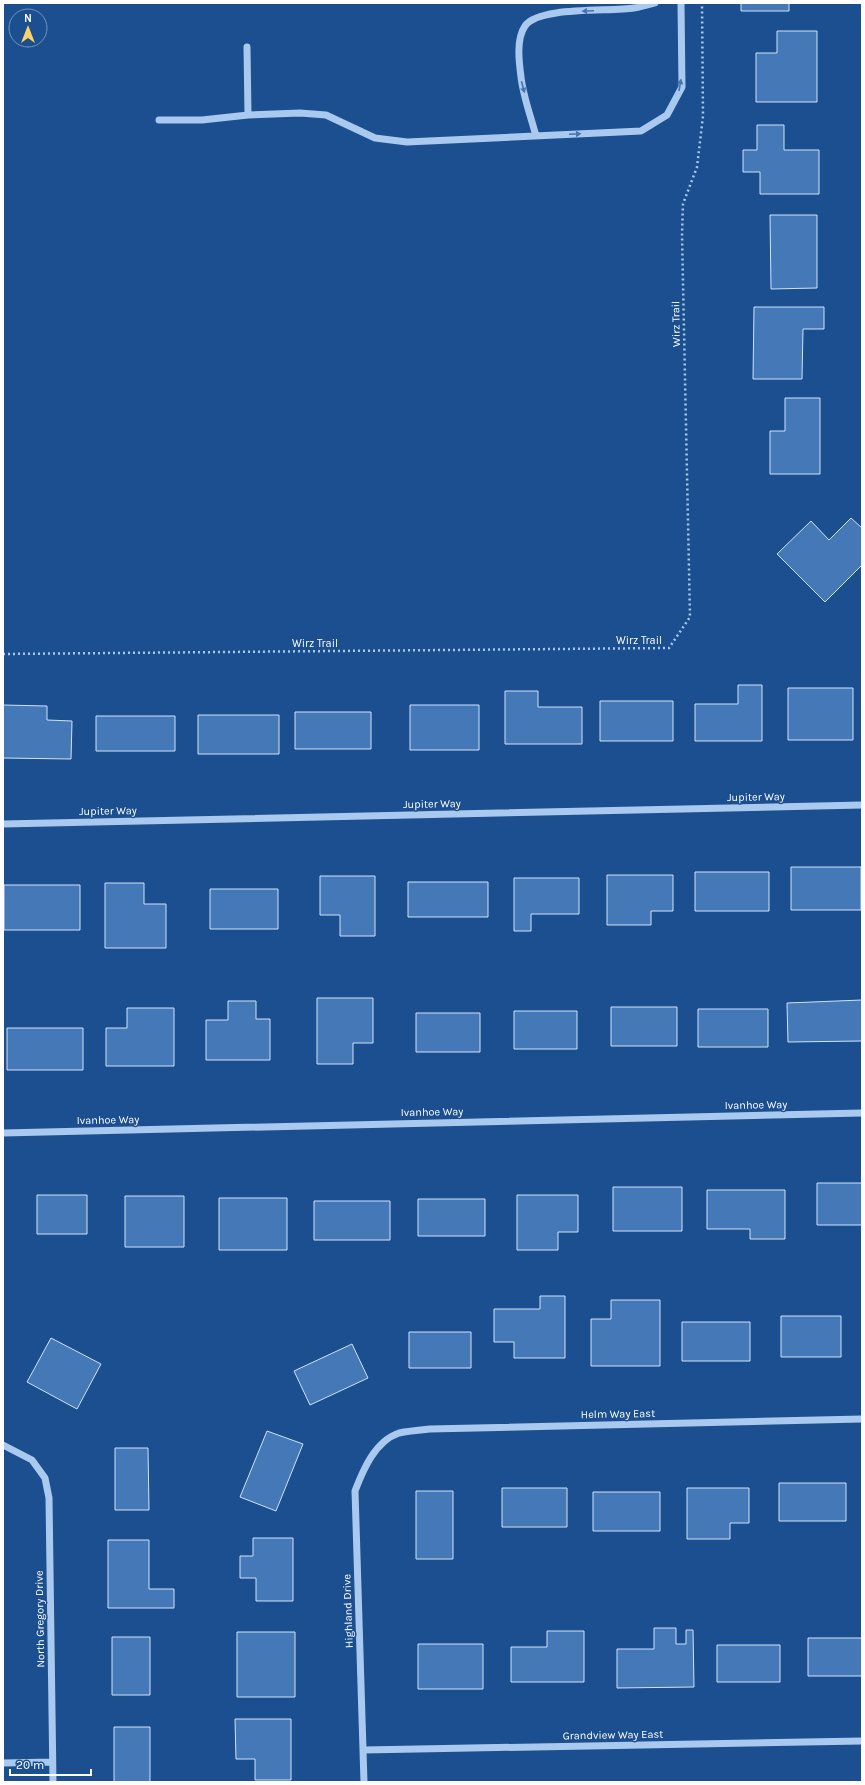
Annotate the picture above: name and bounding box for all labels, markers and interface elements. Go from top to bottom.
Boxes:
north arrow [8,8,48,48]
one-way arrow [581,8,594,14]
text: N [24,12,32,25]
one-way arrow [678,78,684,91]
one-way arrow [521,81,527,94]
one-way arrow [569,131,582,137]
street label: Wirz Trail [669,301,683,347]
street label: Wirz Trail [616,634,662,647]
street label: Wirz Trail [292,637,338,650]
street label: Jupiter Way [727,790,785,804]
street label: Jupiter Way [403,797,461,811]
street label: Jupiter Way [79,804,137,818]
street label: Ivanhoe Way [724,1098,788,1112]
street label: Ivanhoe Way [400,1105,464,1119]
street label: Ivanhoe Way [76,1113,140,1127]
street label: Helm Way East [581,1407,655,1421]
street label: North Gregory Drive [33,1570,47,1668]
street label: Highland Drive [340,1573,356,1648]
street label: Grandview Way East [563,1728,663,1742]
scale bar [10,1751,91,1777]
text: 20 m [16,1758,44,1772]

